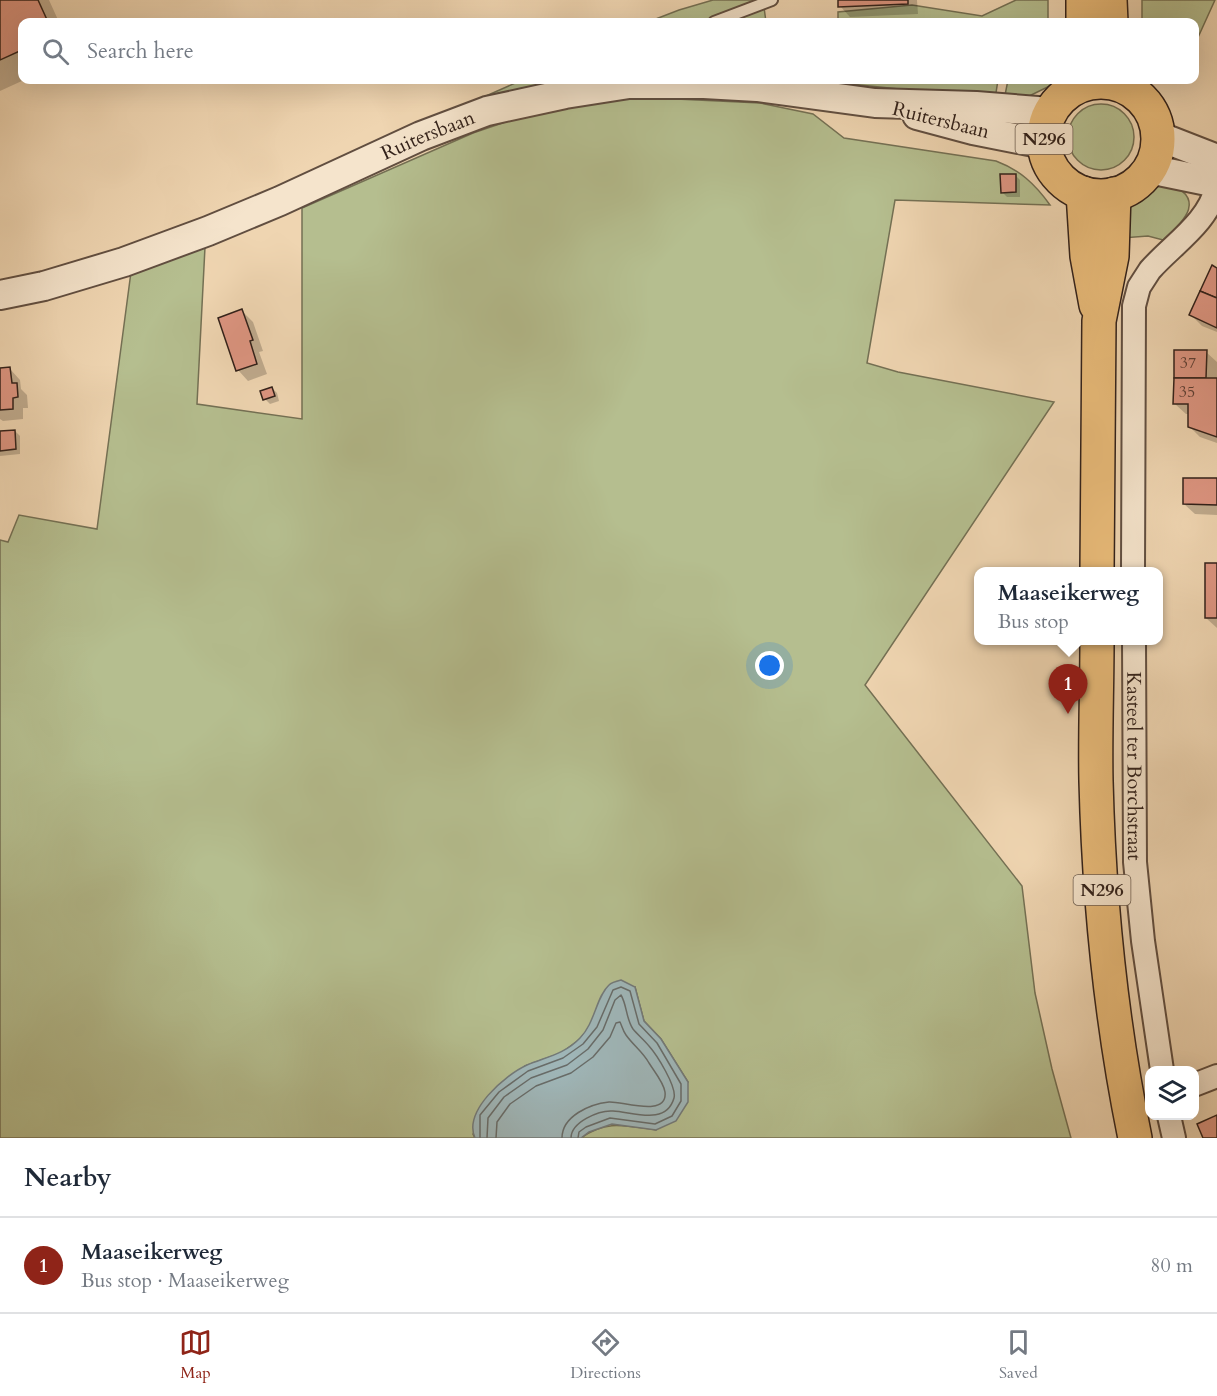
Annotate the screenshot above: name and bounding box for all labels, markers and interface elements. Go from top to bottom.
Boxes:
search box [18,18,1199,84]
icon: search [39,35,72,68]
text: Search here [87,36,194,66]
street label: Ruitersbaan [890,95,993,145]
street label: Ruitersbaan [376,103,479,166]
road number: N296 [1016,124,1072,154]
house number: 37 [1180,352,1196,374]
house number: 35 [1179,381,1195,403]
popup [974,567,1163,645]
text: Maaseikerweg [998,578,1139,608]
text: Bus stop [998,608,1069,635]
your location [755,651,784,680]
pin: 1 [1048,664,1088,714]
street label: Kasteel ter Borchstraat [1121,671,1148,861]
road number: N296 [1074,875,1130,905]
map controls [1145,1066,1199,1120]
button: layers [1145,1066,1199,1120]
text: Nearby [24,1160,112,1195]
text: Maaseikerweg [81,1237,222,1267]
text: 1 [38,1252,49,1279]
text: 80 m [1150,1252,1193,1279]
text: Bus stop · Maaseikerweg [81,1267,289,1294]
tab: Map [179,1326,212,1384]
tab: Directions [570,1326,641,1384]
tab: Saved [999,1326,1038,1384]

